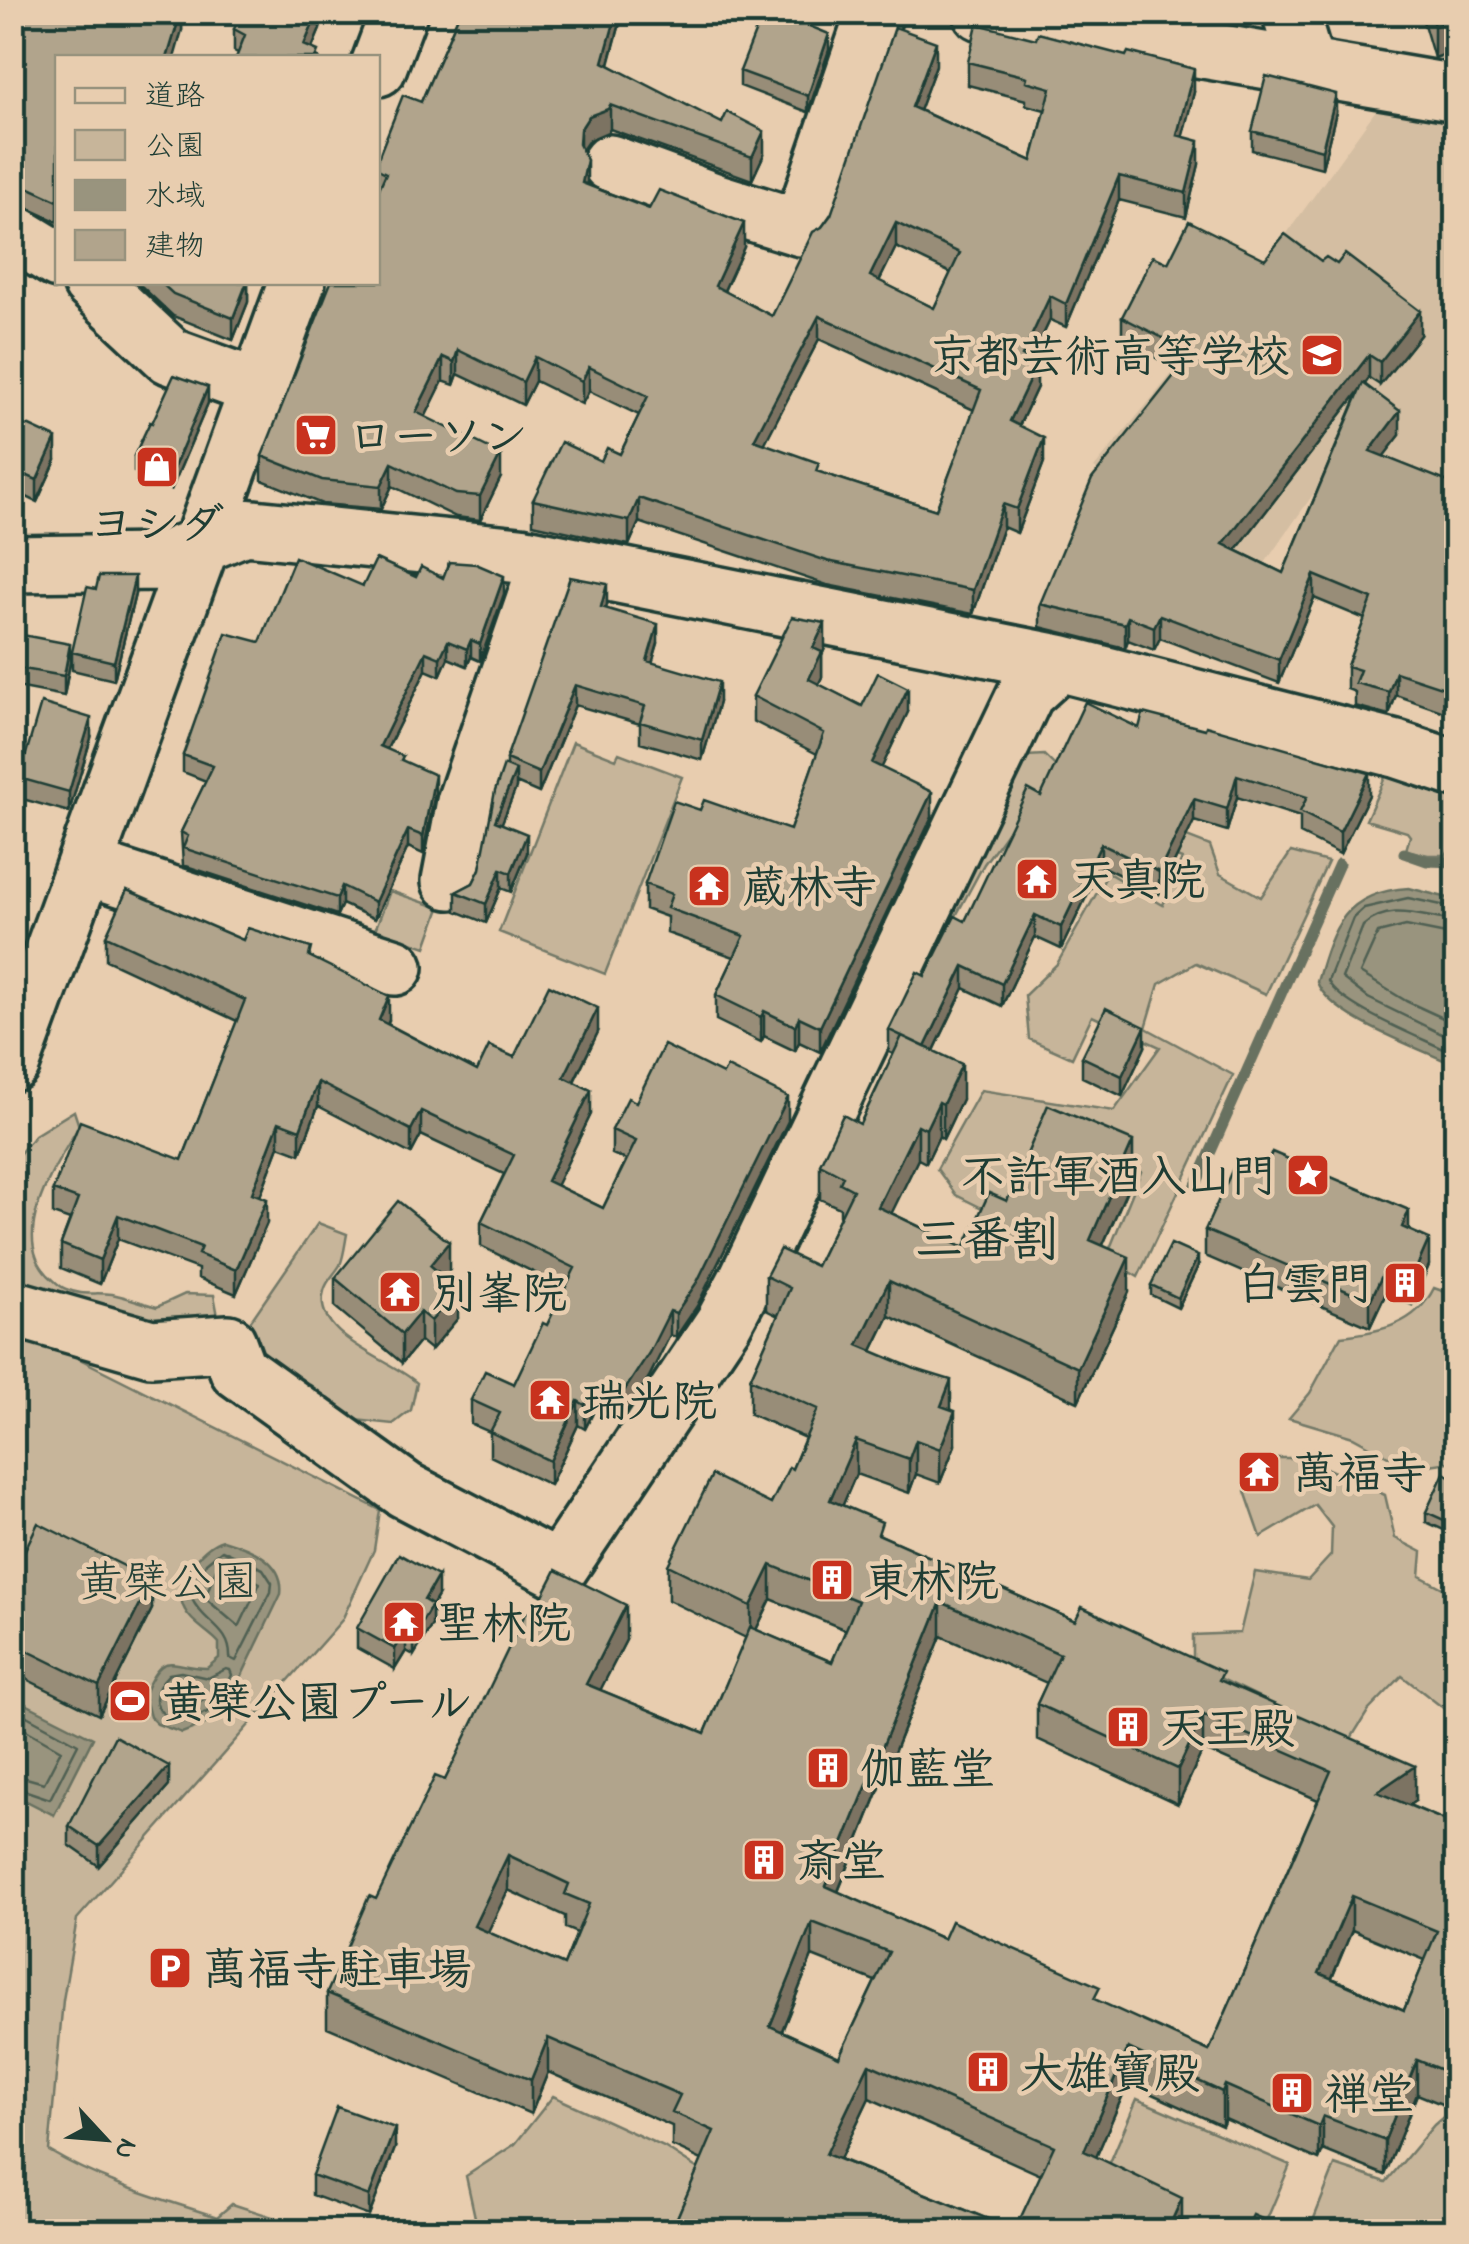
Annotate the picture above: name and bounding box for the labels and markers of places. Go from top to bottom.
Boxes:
place label: 京都芸術高等学校 [930,327,1290,393]
school or university icon: 京都芸術高等学校 [1299,332,1345,378]
place label: ローソン [348,407,528,473]
supermarket icon: ローソン [293,412,339,458]
shop icon: ヨシダ [134,444,180,490]
place label: ヨシダ [89,495,225,561]
place label: 天真院 [1070,851,1205,917]
temple icon: 天真院 [1014,856,1060,902]
place label: 蔵林寺 [742,858,877,924]
temple icon: 蔵林寺 [686,863,732,909]
place label: 不許軍酒入山門 [961,1147,1276,1213]
place icon: 不許軍酒入山門 [1285,1152,1331,1198]
place label: 白雲門 [1237,1255,1372,1321]
building icon: 白雲門 [1382,1260,1428,1306]
place label: 別峯院 [432,1264,567,1330]
temple icon: 別峯院 [377,1269,423,1315]
place label: 瑞光院 [582,1372,717,1438]
temple icon: 瑞光院 [527,1377,573,1423]
place label: 萬福寺 [1292,1444,1427,1510]
temple icon: 萬福寺 [1236,1449,1282,1495]
place label: 東林院 [864,1552,999,1618]
building icon: 東林院 [809,1557,855,1603]
place label: 聖林院 [436,1594,571,1660]
temple icon: 聖林院 [381,1599,427,1645]
place label: 黄檗公園プール [162,1673,473,1739]
sports icon: 黄檗公園プール [107,1678,153,1724]
place label: 天王殿 [1160,1699,1295,1765]
building icon: 天王殿 [1105,1704,1151,1750]
place label: 伽藍堂 [860,1740,995,1806]
building icon: 伽藍堂 [805,1745,851,1791]
place label: 斎堂 [796,1832,886,1898]
building icon: 斎堂 [741,1837,787,1883]
place label: 萬福寺駐車場 [202,1940,472,2006]
parking icon: 萬福寺駐車場 [147,1945,193,1991]
place label: 大雄寶殿 [1020,2044,1200,2110]
building icon: 大雄寶殿 [965,2049,1011,2095]
place label: 禅堂 [1324,2065,1414,2131]
building icon: 禅堂 [1269,2070,1315,2116]

